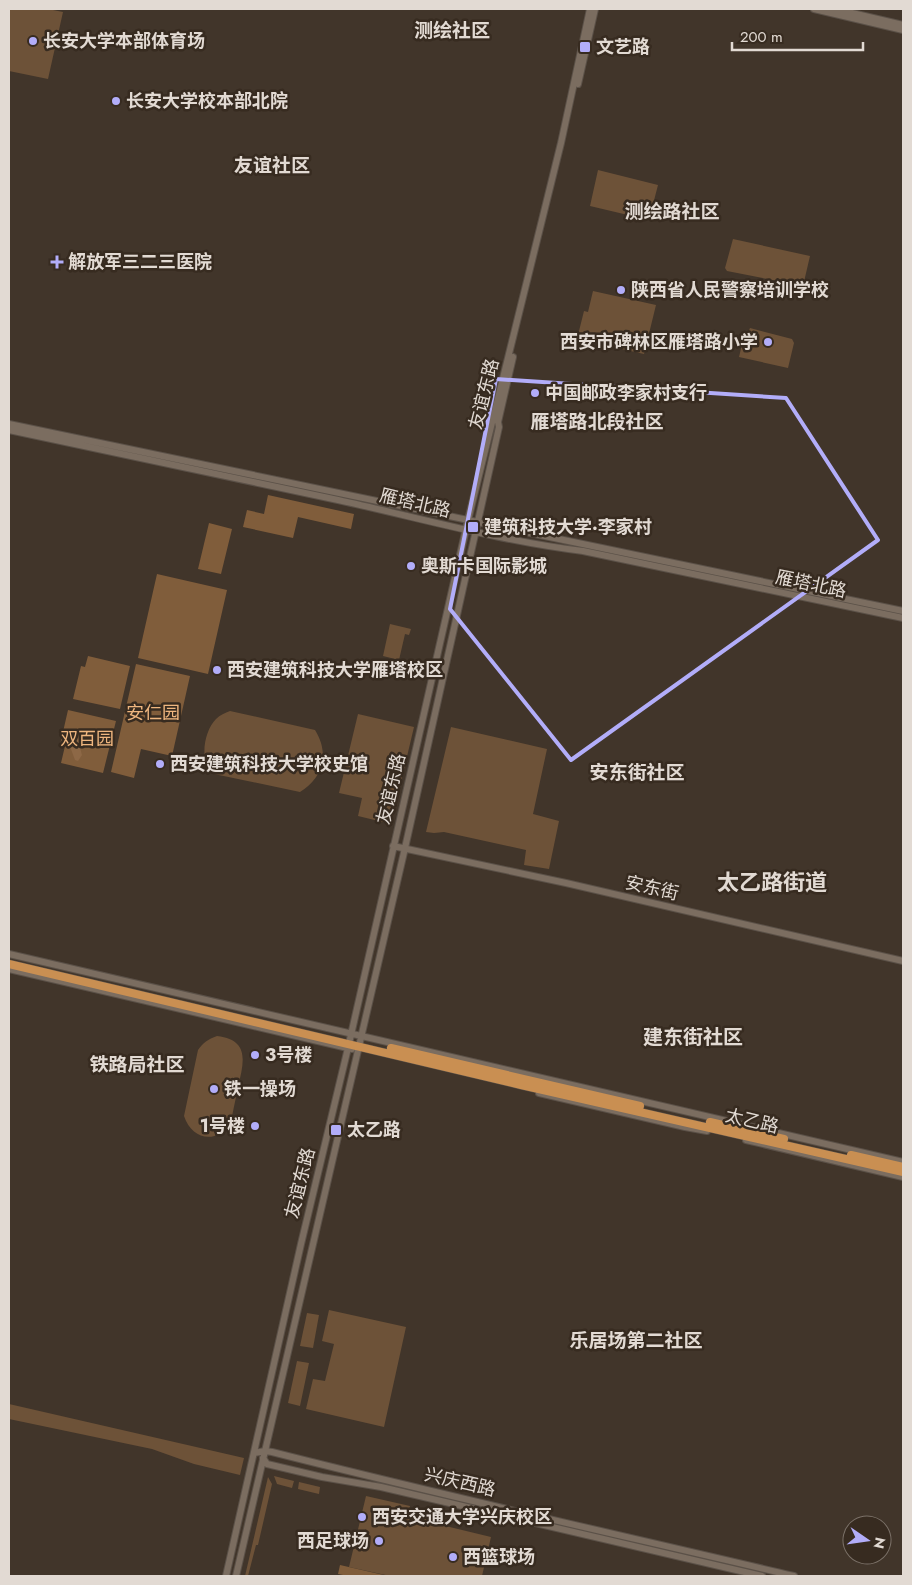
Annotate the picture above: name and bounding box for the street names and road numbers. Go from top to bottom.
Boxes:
street label: 友谊东路 [463,356,505,432]
street label: 雁塔北路 [377,482,453,524]
street label: 雁塔北路 [773,564,849,604]
street label: 友谊东路 [370,751,412,827]
street label: 安东街 [623,869,681,907]
street label: 太乙路 [723,1102,781,1140]
street label: 友谊东路 [279,1145,321,1221]
street label: 兴庆西路 [422,1461,498,1503]

